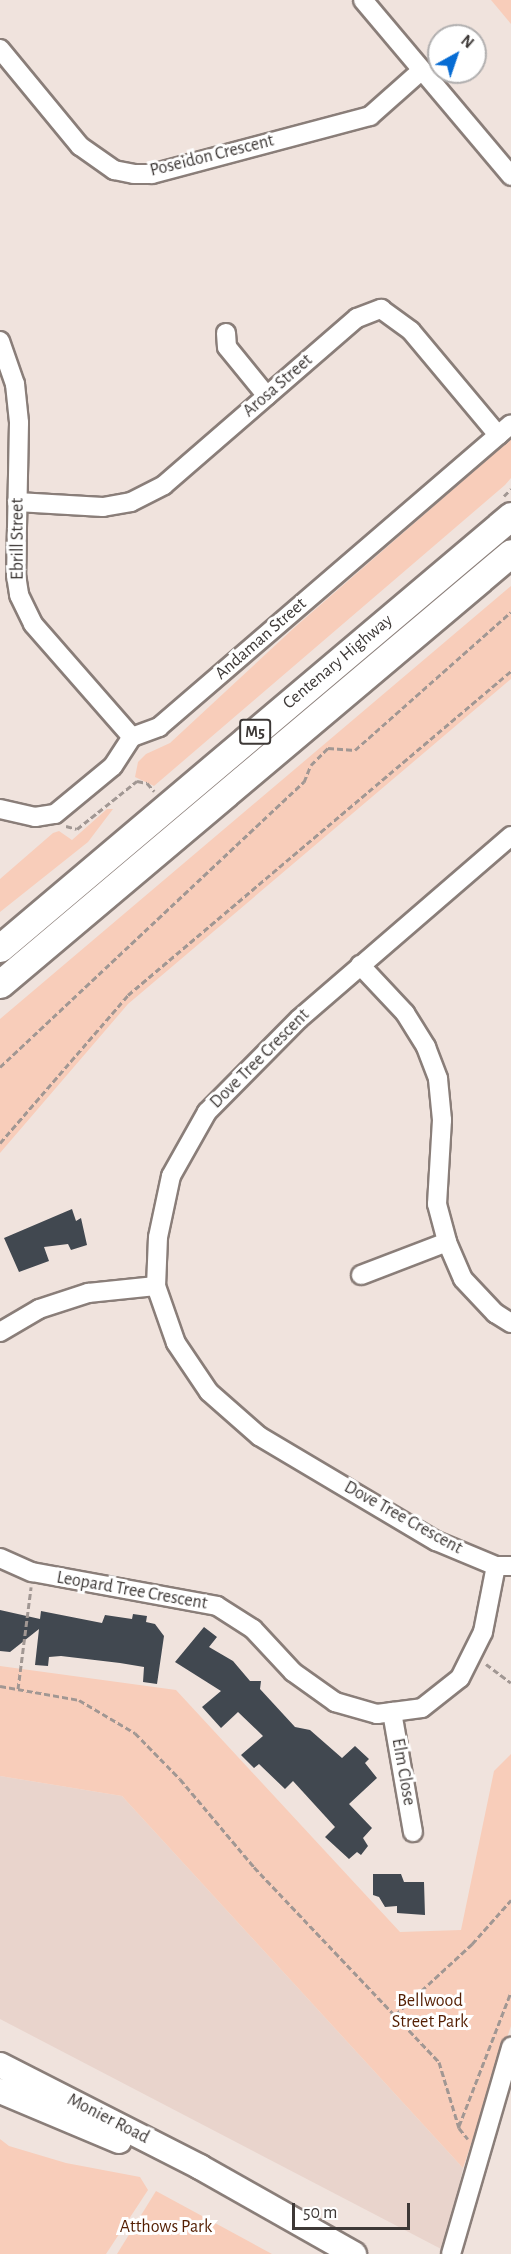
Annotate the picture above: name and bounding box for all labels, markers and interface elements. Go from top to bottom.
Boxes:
north arrow [427,24,487,84]
text: N [458,32,477,51]
street label: Poseidon Crescent [148,130,276,182]
street label: Arosa Street [239,350,317,422]
street label: Ebrill Street [7,498,29,580]
street label: Andaman Street [211,593,311,685]
street label: Centenary Highway [279,610,397,714]
road number: M5 [238,719,272,745]
street label: Dove Tree Crescent [206,1005,314,1113]
street label: Dove Tree Crescent [340,1477,466,1559]
street label: Leopard Tree Crescent [55,1567,209,1615]
street label: Elm Close [386,1737,420,1807]
park label: Bellwood Street Park [392,1991,468,2034]
street label: Monier Road [63,2089,153,2149]
scale bar [295,2191,414,2229]
text: 50 m [303,2204,337,2222]
park label: Atthows Park [120,2216,212,2238]

